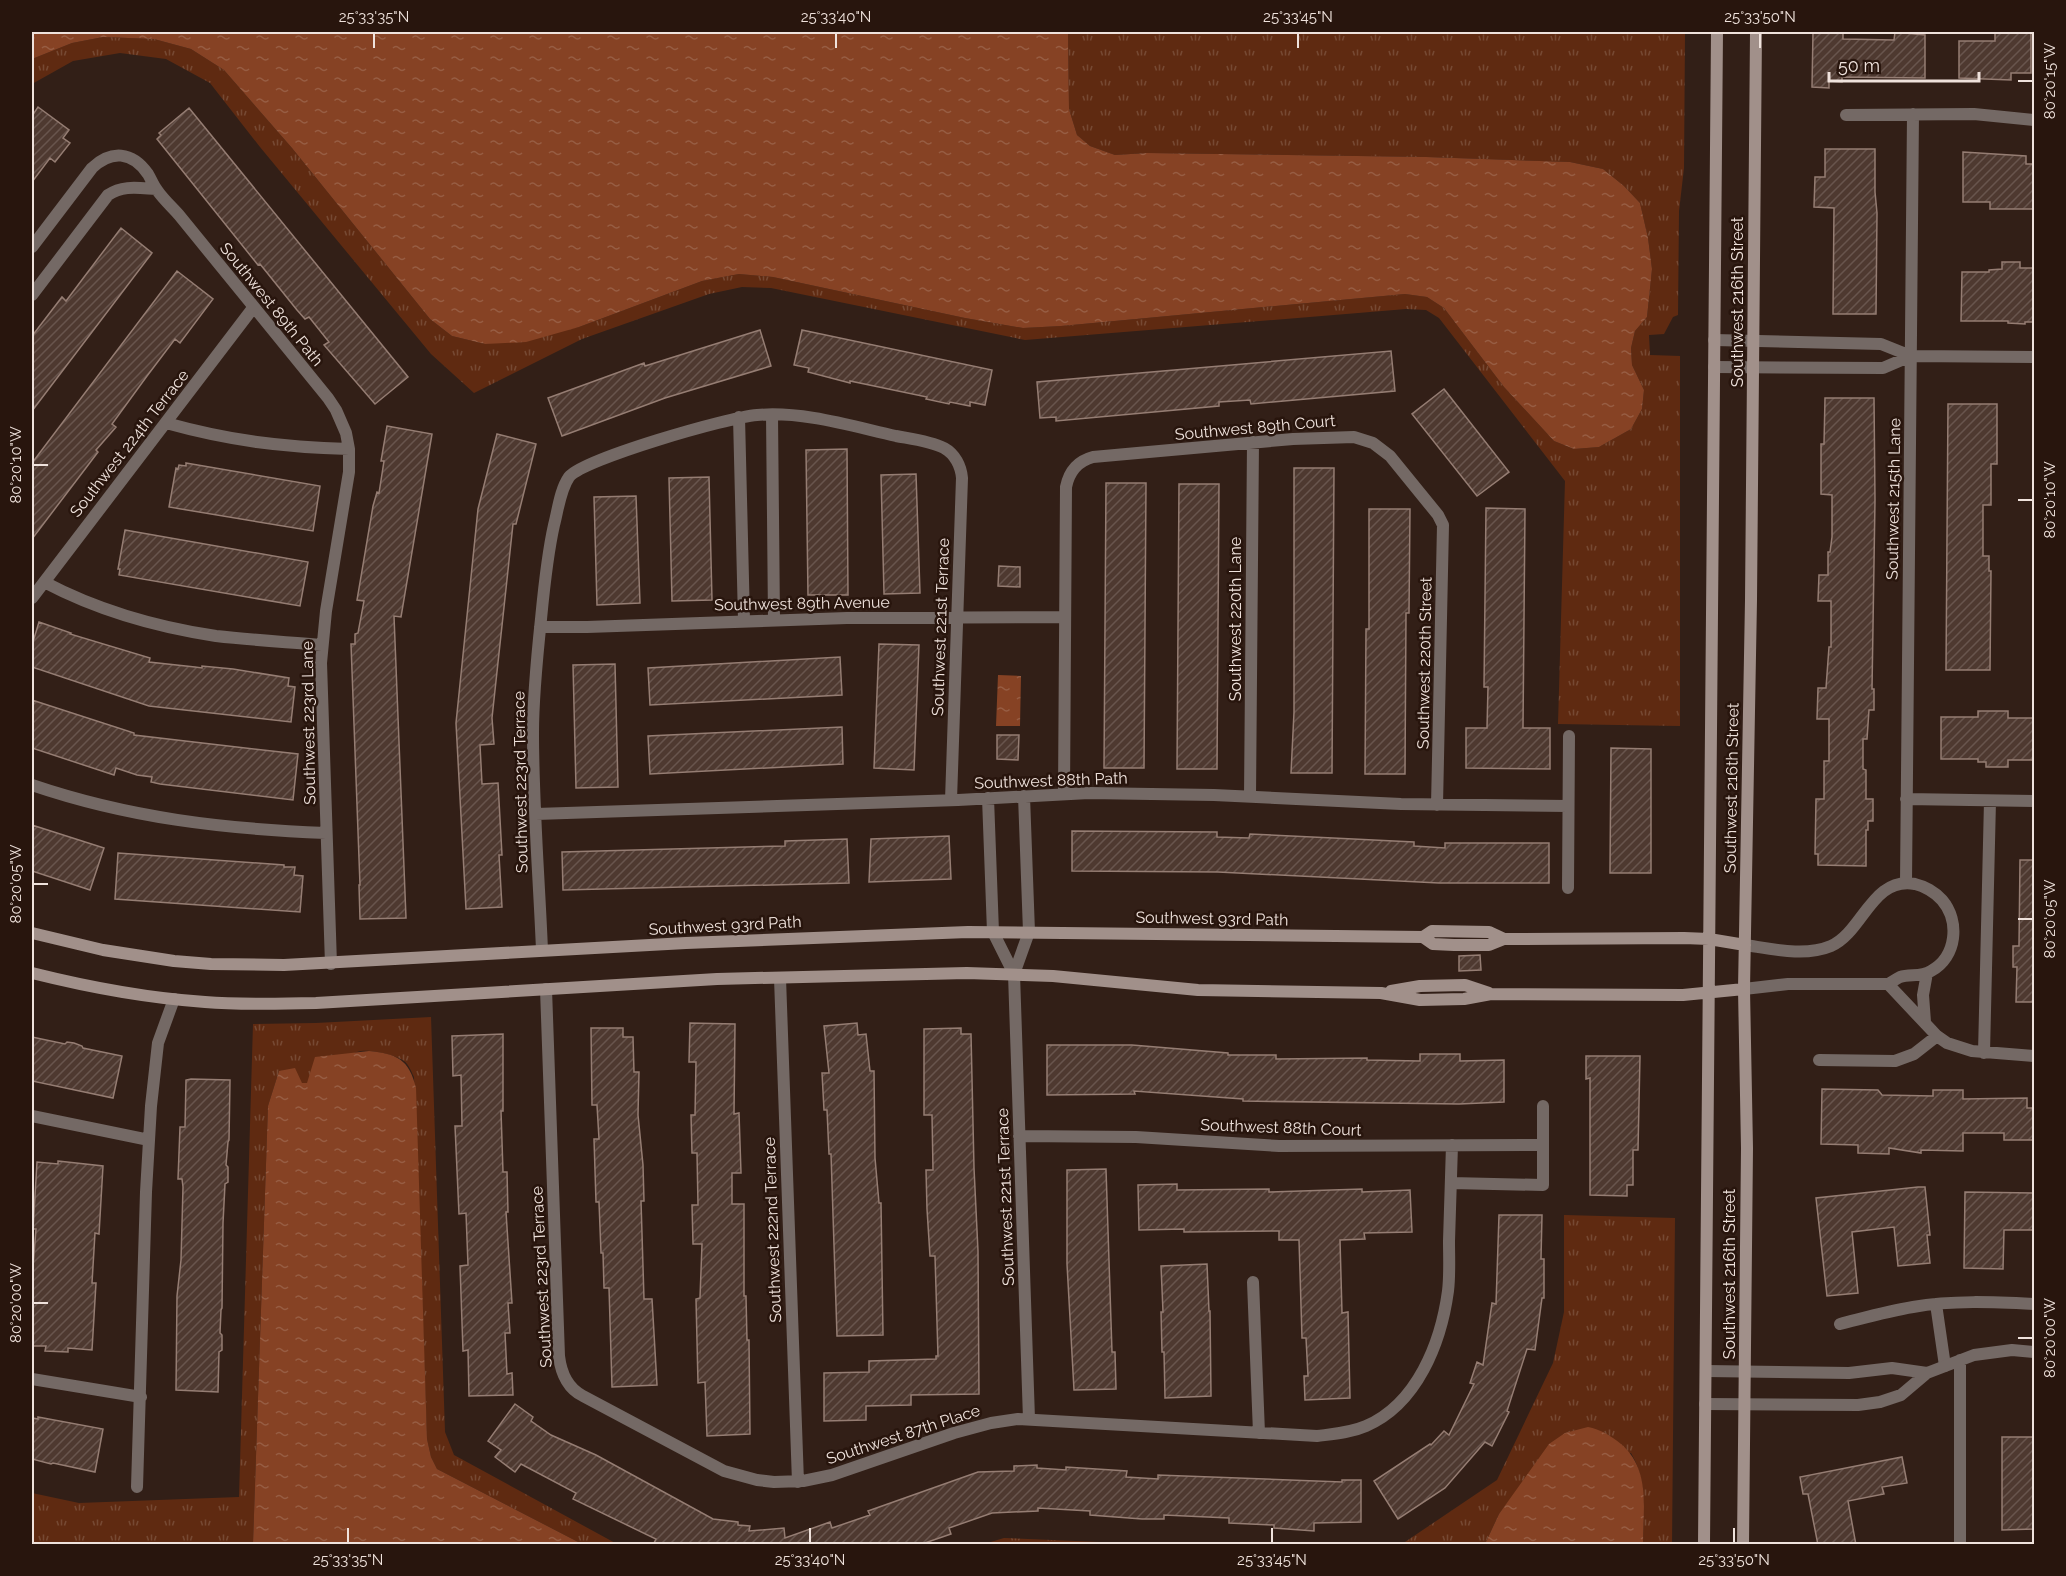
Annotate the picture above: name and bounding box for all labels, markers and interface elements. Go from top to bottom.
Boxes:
text: 25°33'35"N [339,8,409,26]
text: 25°33'40"N [801,8,871,26]
text: 25°33'45"N [1263,8,1333,26]
text: 25°33'50"N [1724,8,1796,26]
text: 80°20'15"W [2041,43,2059,119]
scale bar [1829,45,1979,83]
text: 50 m [1838,55,1880,76]
street label: Southwest 216th Street [1728,216,1747,387]
street label: Southwest 89th Path [216,239,327,370]
street label: Southwest 224th Terrace [66,366,193,521]
street label: Southwest 89th Court [1174,411,1337,444]
street label: Southwest 215th Lane [1883,418,1904,580]
text: 80°20'10"W [7,426,25,504]
text: 80°20'10"W [2041,461,2059,539]
street label: Southwest 220th Lane [1226,537,1245,701]
street label: Southwest 221st Terrace [928,538,953,716]
street label: Southwest 220th Street [1413,576,1436,749]
street label: Southwest 89th Avenue [714,592,890,615]
street label: Southwest 223rd Lane [298,641,319,805]
street label: Southwest 223rd Terrace [509,691,532,873]
street label: Southwest 216th Street [1721,702,1742,873]
street label: Southwest 88th Path [974,768,1128,793]
text: 80°20'05"W [7,844,25,923]
text: 80°20'05"W [2041,879,2059,958]
street label: Southwest 93rd Path [1135,908,1289,929]
street label: Southwest 93rd Path [648,912,802,939]
street label: Southwest 221st Terrace [993,1108,1018,1286]
street label: Southwest 88th Court [1200,1115,1363,1140]
street label: Southwest 222nd Terrace [760,1137,785,1323]
street label: Southwest 223rd Terrace [527,1186,556,1368]
street label: Southwest 216th Street [1720,1188,1739,1359]
text: 80°20'00"W [7,1263,25,1343]
text: 80°20'00"W [2041,1298,2059,1378]
street label: Southwest 87th Place [824,1401,982,1468]
text: 25°33'35"N [313,1551,383,1569]
text: 25°33'40"N [775,1551,845,1569]
text: 25°33'45"N [1237,1551,1307,1569]
text: 25°33'50"N [1698,1551,1770,1569]

